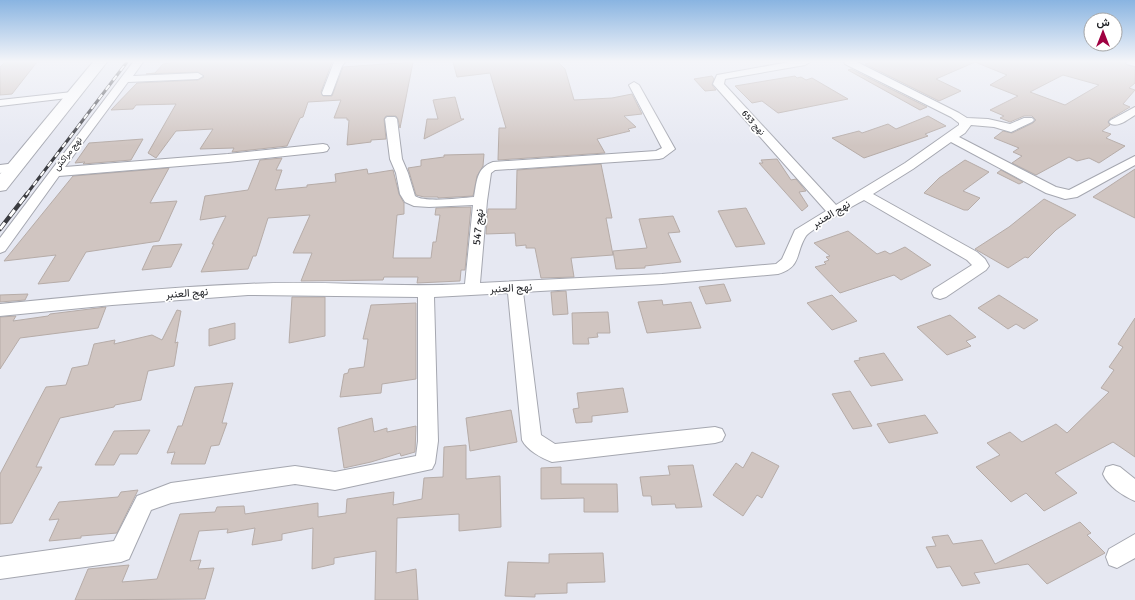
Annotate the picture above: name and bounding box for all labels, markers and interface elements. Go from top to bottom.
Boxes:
north arrow [1083,12,1123,52]
text: ش [1096,16,1110,29]
street label: نهج 653 [739,108,767,138]
street label: نهج مراكش [51,134,85,173]
street label: نهج العنبر [809,198,853,232]
street label: نهج 547 [470,208,487,246]
street label: نهج العنبر [488,280,533,297]
street label: نهج العنبر [164,285,209,302]

